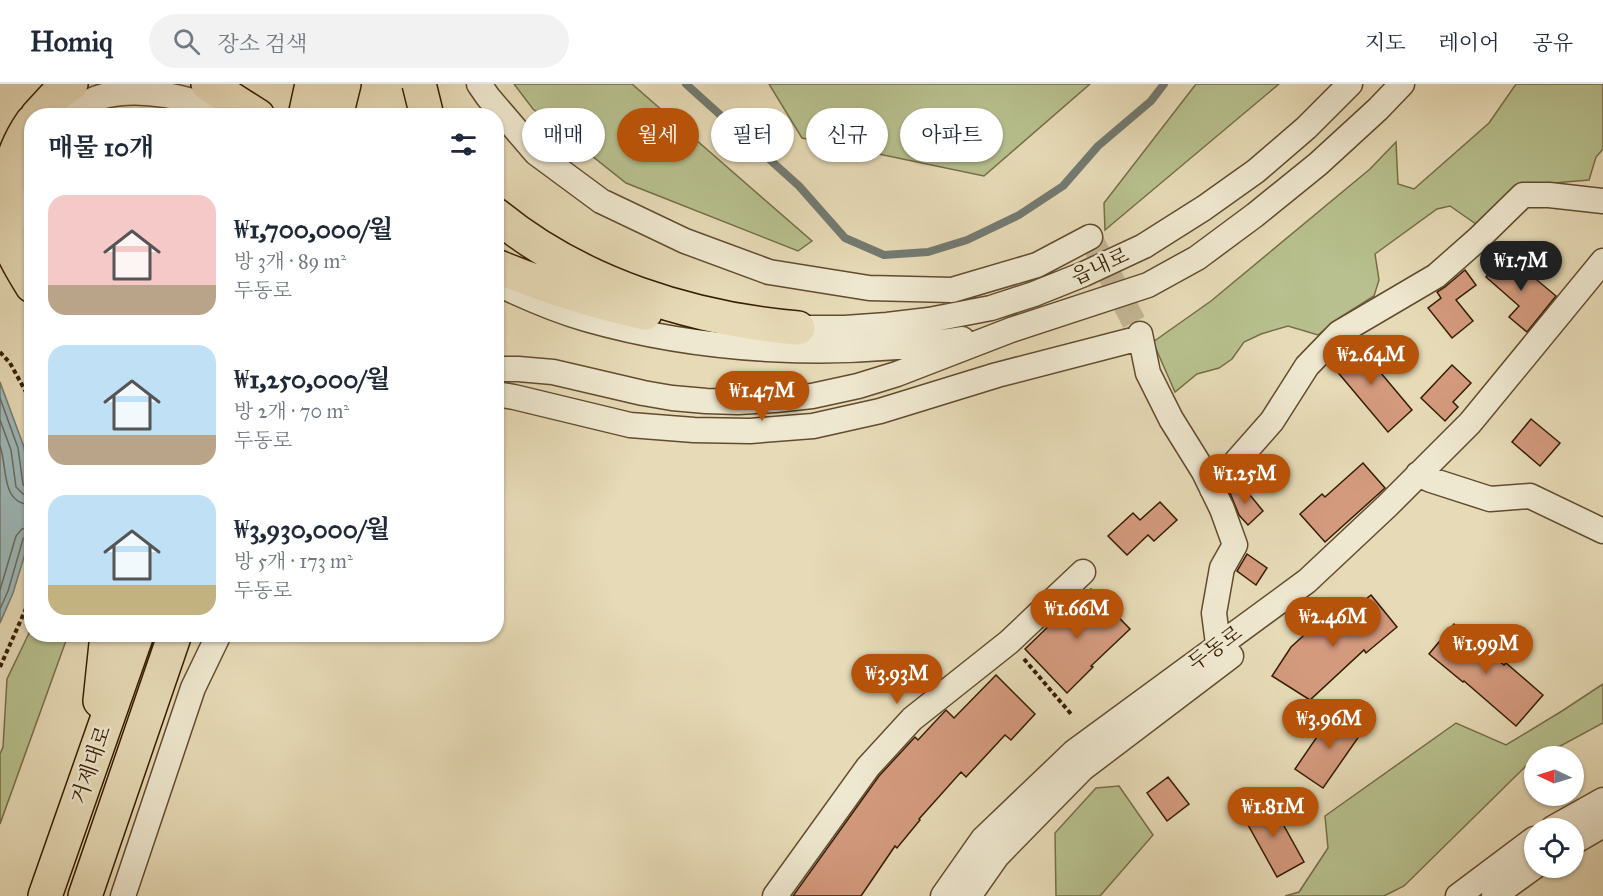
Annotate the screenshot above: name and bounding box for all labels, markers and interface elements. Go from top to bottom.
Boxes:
search box [149,14,569,68]
text: Homiq [30,24,113,59]
icon: search [170,25,203,58]
text: 장소 검색 [218,30,307,57]
text: 지도 [1365,30,1406,56]
text: 레이어 [1439,30,1499,56]
text: 공유 [1532,30,1573,56]
chip: 매매 [522,108,605,162]
chip: 월세 [617,108,699,162]
chip: 필터 [711,108,794,162]
chip: 신규 [806,108,888,162]
chip: 아파트 [900,108,1003,162]
icon: filters [447,128,480,161]
text: 매물 10개 [48,131,154,163]
text: ₩1,700,000/월 [234,213,393,245]
icon: home [96,219,168,291]
pin: ₩1.7M [1479,241,1563,292]
street label: 읍내로 [1067,242,1133,290]
text: ₩1.7M [1494,248,1548,272]
text: 방 3개 · 89 m² [234,249,346,273]
text: 두동로 [234,278,292,302]
pin: ₩2.64M [1322,335,1420,386]
text: ₩2.64M [1337,342,1405,366]
text: ₩1,250,000/월 [234,363,390,395]
icon: home [96,369,168,441]
pin: ₩1.47M [713,371,811,422]
text: ₩1.47M [729,378,795,402]
text: 방 2개 · 70 m² [234,399,349,423]
text: 두동로 [234,428,292,452]
pin: ₩1.25M [1196,454,1294,505]
text: ₩1.25M [1213,461,1277,485]
text: ₩3,930,000/월 [234,513,390,545]
icon: home [96,519,168,591]
text: 방 5개 · 173 m² [234,549,353,573]
text: 두동로 [234,578,292,602]
pin: ₩1.66M [1028,589,1126,640]
text: ₩1.66M [1045,596,1109,620]
pin: ₩2.46M [1284,597,1382,648]
text: ₩2.46M [1299,604,1367,628]
street label: 두동로 [1183,620,1247,676]
pin: ₩1.99M [1437,624,1535,675]
text: ₩1.99M [1453,631,1519,655]
pin: ₩3.93M [848,654,946,705]
text: ₩3.93M [865,661,929,685]
pin: ₩3.96M [1280,699,1378,750]
text: ₩3.96M [1296,706,1362,730]
street label: 거제대로 [65,722,117,808]
north arrow [1524,746,1584,806]
map controls [1524,746,1584,878]
pin: ₩1.81M [1224,787,1322,838]
text: ₩1.81M [1242,794,1305,818]
button: locate [1524,818,1584,878]

